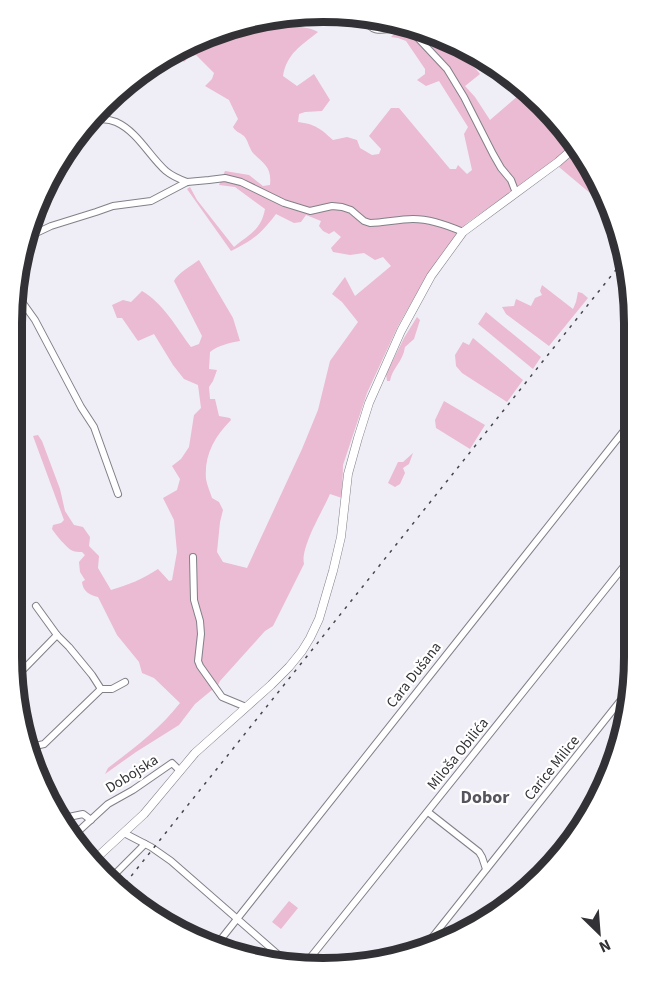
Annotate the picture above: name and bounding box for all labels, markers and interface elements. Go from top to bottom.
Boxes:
street label: Cara Dušana [382,638,446,712]
street label: Miloša Obilića [422,714,494,794]
street label: Carice Milice [519,731,585,805]
street label: Dobojska [102,750,162,798]
district label: Dobor [461,785,510,810]
north arrow [569,903,629,963]
text: N [595,933,614,958]

